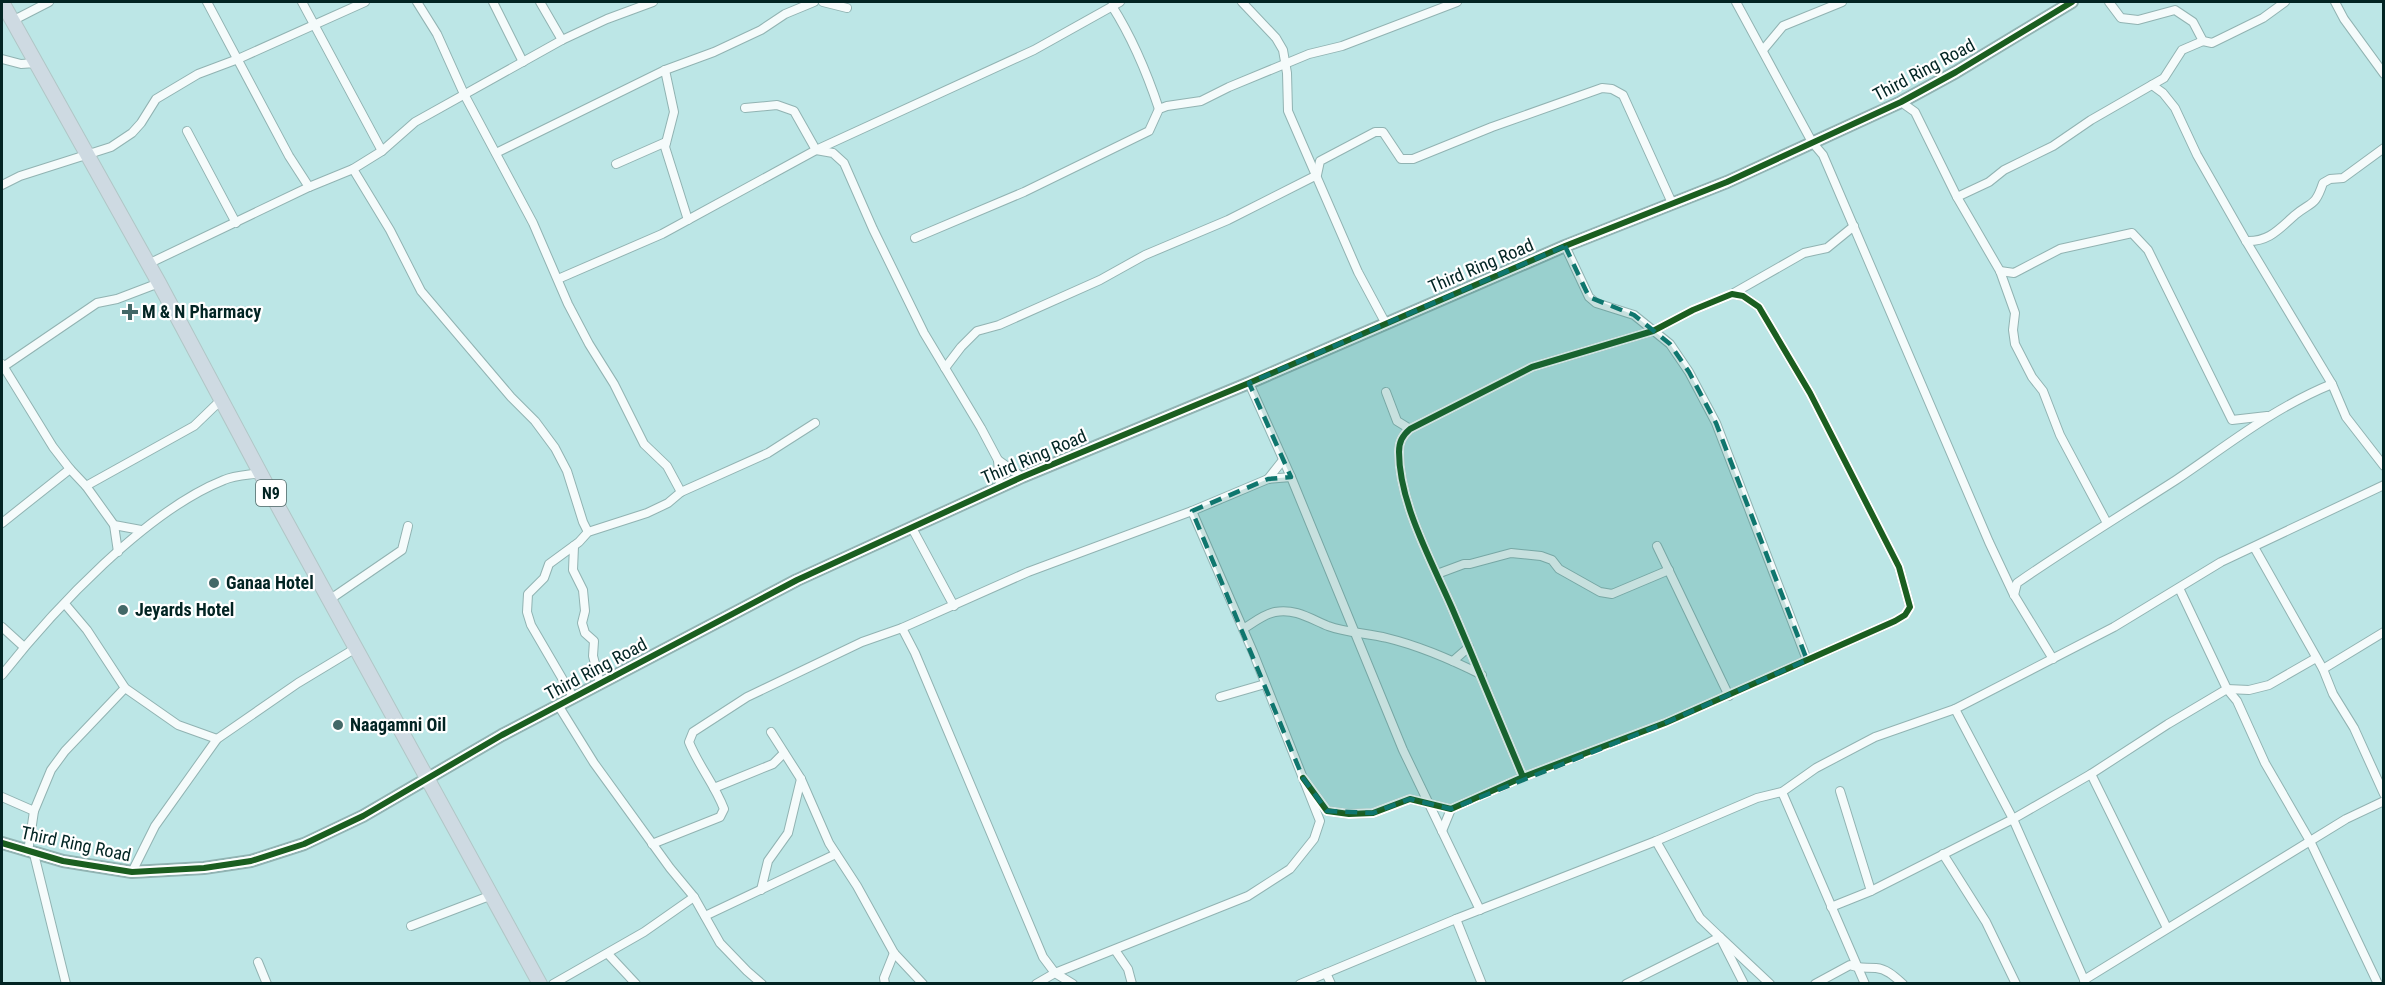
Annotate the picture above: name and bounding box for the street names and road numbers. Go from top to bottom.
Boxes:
street label: Third Ring Road [1869,34,1978,105]
street label: Third Ring Road [1425,234,1537,297]
street label: Third Ring Road [978,425,1090,488]
road number: N9 [256,480,286,506]
street label: Third Ring Road [541,633,650,704]
street label: Third Ring Road [19,822,133,865]

